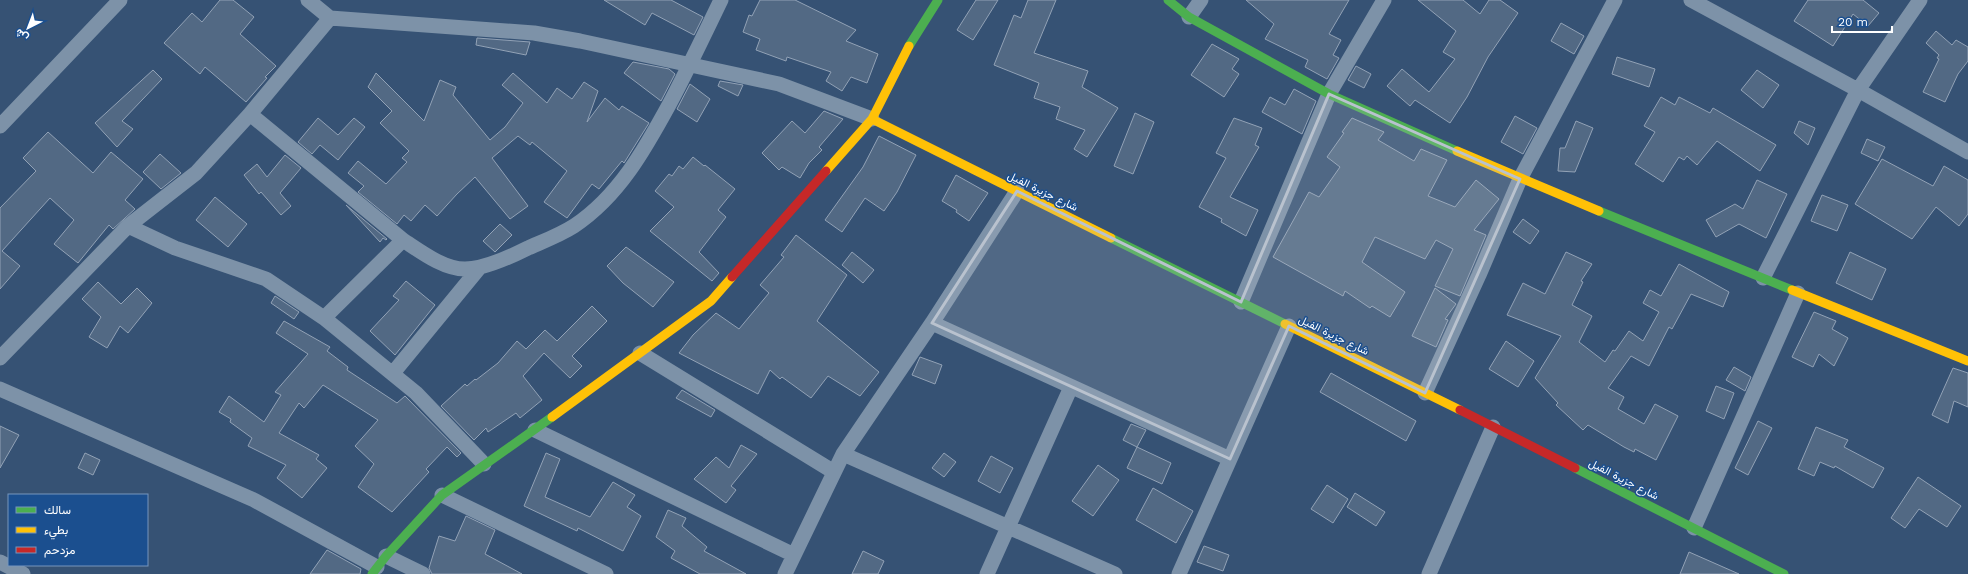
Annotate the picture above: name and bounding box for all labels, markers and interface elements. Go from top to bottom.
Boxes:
north arrow [8,8,48,48]
scale bar [1832,8,1892,34]
text: 20 m [1838,15,1868,29]
text: ش [12,26,31,44]
street label: شارع جزيرة الفيل [1005,169,1080,215]
street label: شارع جزيرة الفيل [1296,313,1371,359]
street label: شارع جزيرة الفيل [1586,456,1661,504]
legend [8,494,148,566]
text: سالك [44,503,71,517]
text: بطيء [44,523,68,540]
text: مزدحم [44,543,75,558]

